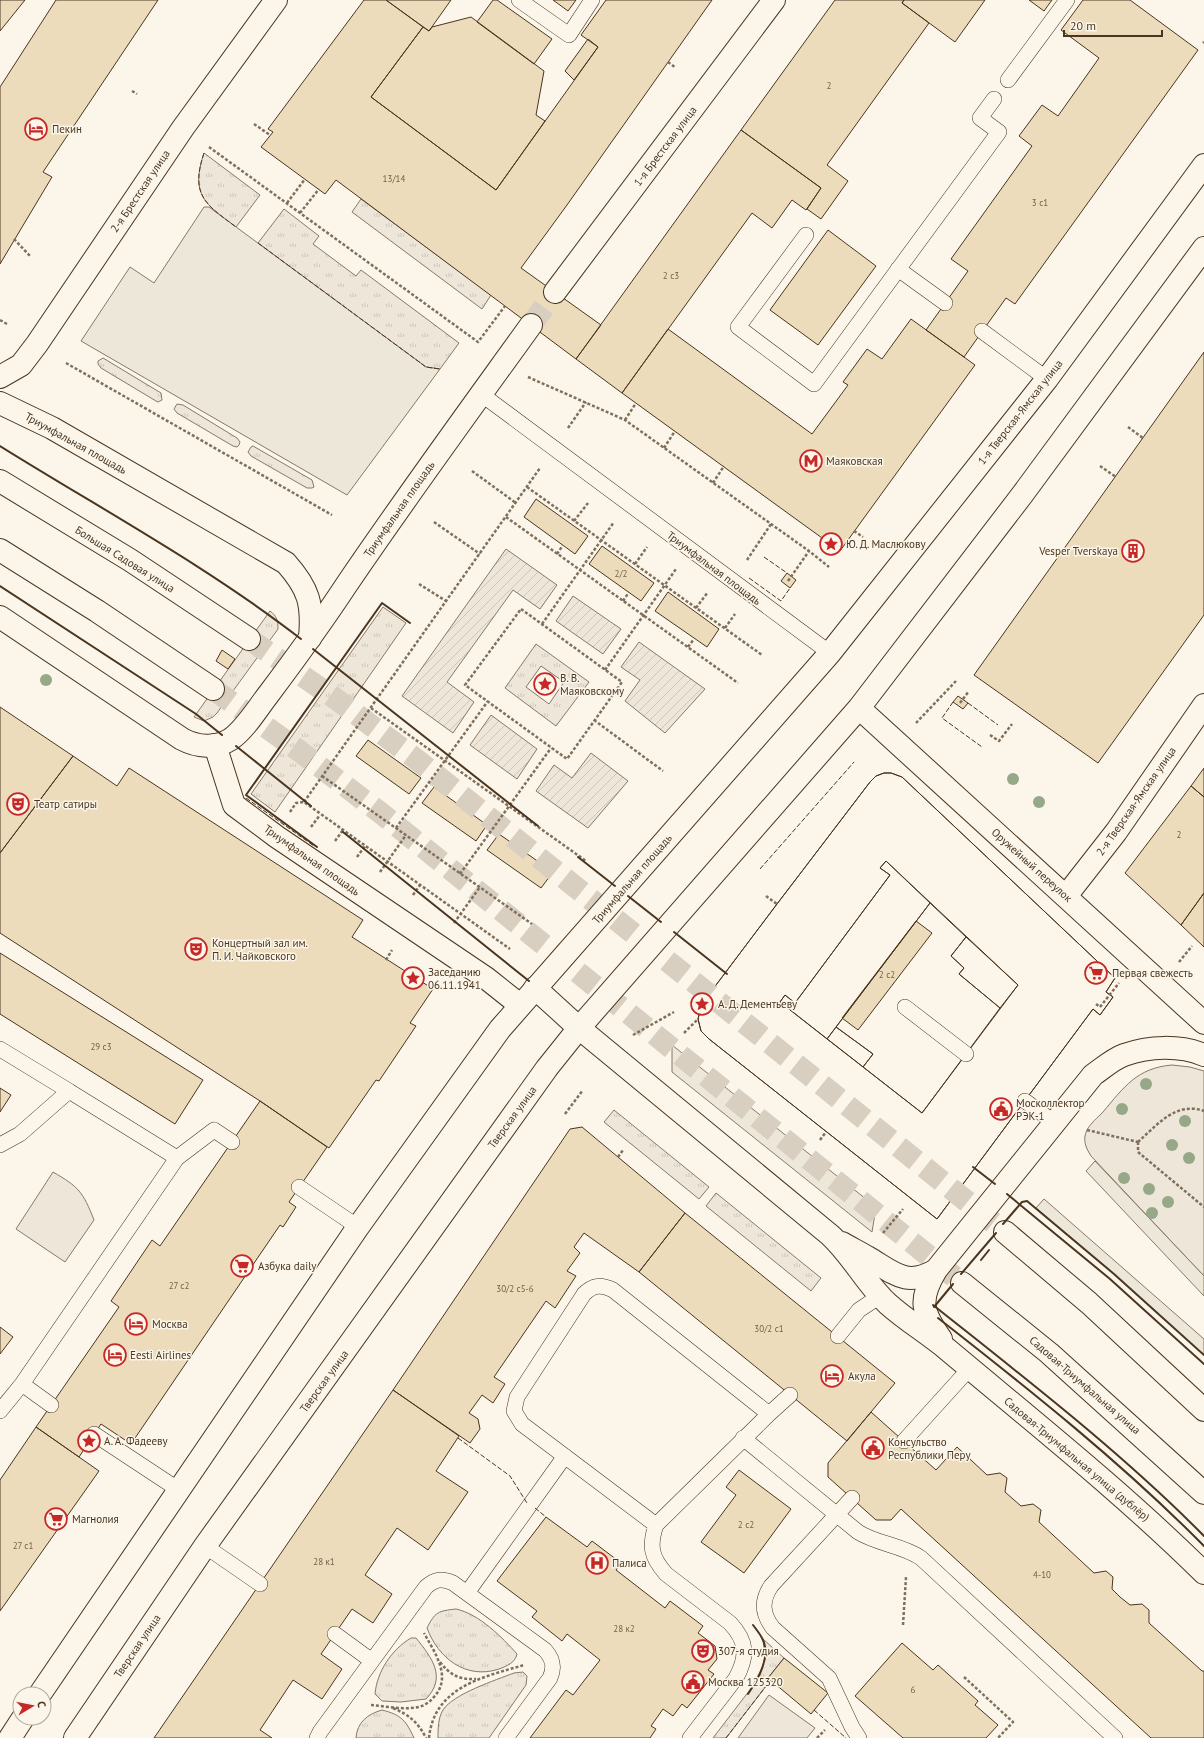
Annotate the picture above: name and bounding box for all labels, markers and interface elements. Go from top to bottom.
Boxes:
scale bar [1064,12,1162,38]
text: 20 m [1070,18,1096,33]
house number: 2 [827,80,832,91]
street label: 1-я Брестская улица [630,103,700,189]
hotel icon: Пекин [23,116,49,142]
place label: Пекин [52,122,82,136]
street label: 2-я Брестская улица [107,147,173,235]
house number: 13/14 [383,173,405,184]
house number: 3 с1 [1032,197,1048,208]
house number: 2 с3 [663,270,679,281]
street label: 1-я Тверская-Ямская улица [975,357,1065,467]
street label: Триумфальная площадь [23,409,129,477]
metro station icon: Маяковская [798,448,824,474]
place label: Маяковская [826,454,883,468]
street label: Триумфальная площадь [360,458,438,560]
street label: Большая Садовая улица [73,523,177,595]
street label: Триумфальная площадь [664,528,764,608]
place icon: Ю. Д. Маслюкову [818,531,844,557]
place label: Ю. Д. Маслюкову [846,537,926,551]
building icon: Vesper Tverskaya [1120,538,1146,564]
place label: Vesper Tverskaya [1038,544,1118,558]
house number: 2/2 [615,568,628,579]
place icon: В. В. Маяковскому [532,671,558,697]
place label: В. В. Маяковскому [560,671,625,698]
street label: 2-я Тверская-Ямская улица [1093,744,1179,858]
theatre icon: Театр сатиры [5,791,31,817]
place label: Театр сатиры [34,797,97,811]
street label: Триумфальная площадь [261,821,363,899]
street label: Оружейный переулок [989,825,1076,905]
house number: 2 [1177,830,1181,840]
street label: Триумфальная площадь [589,831,675,927]
theatre icon: Концертный зал им. П. И. Чайковского [183,936,209,962]
place label: Концертный зал им. П. И. Чайковского [212,936,308,963]
supermarket icon: Первая свежесть [1083,960,1109,986]
place icon: Заседанию 06.11.1941 [400,965,426,991]
place label: Заседанию 06.11.1941 [428,965,481,992]
place label: Первая свежесть [1112,966,1193,980]
house number: 2 с2 [879,969,895,980]
place icon: А. Д. Дементьеву [689,991,715,1017]
place label: А. Д. Дементьеву [718,997,798,1011]
house number: 29 с3 [90,1041,112,1052]
street label: Тверская улица [485,1083,539,1151]
public building icon: Москоллектор РЭК-1 [988,1096,1014,1122]
place label: Москоллектор РЭК-1 [1016,1096,1085,1123]
supermarket icon: Азбука daily [229,1253,255,1279]
place label: Азбука daily [258,1259,317,1273]
house number: 27 с2 [169,1280,189,1291]
house number: 30/2 с5-6 [496,1283,534,1294]
hotel icon: Москва [123,1311,149,1337]
place label: Москва [152,1317,188,1331]
house number: 30/2 с1 [754,1323,784,1334]
street label: Садовая-Триумфальная улица [1026,1333,1144,1437]
hotel icon: Eesti Аirlines [102,1342,128,1368]
street label: Тверская улица [297,1347,351,1415]
place label: Eesti Аirlines [130,1348,192,1362]
hotel icon: Акула [819,1363,845,1389]
place label: Акула [848,1369,876,1383]
street label: Садовая-Триумфальная улица (дублёр) [1001,1394,1153,1524]
place icon: А. А. Фадееву [76,1428,102,1454]
place label: А. А. Фадееву [104,1434,169,1448]
public building icon: Консульство Республики Перу [860,1435,886,1461]
place label: Консульство Республики Перу [888,1435,971,1462]
supermarket icon: Магнолия [43,1506,69,1532]
place label: Магнолия [72,1512,119,1526]
house number: 2 с2 [738,1519,754,1530]
house number: 27 с1 [13,1540,33,1551]
hospital icon: Палиса [584,1550,610,1576]
house number: 28 к1 [313,1556,335,1567]
place label: Палиса [612,1556,647,1570]
house number: 4-10 [1033,1569,1051,1580]
street label: Тверская улица [111,1612,163,1680]
house number: 28 к2 [613,1623,635,1634]
theatre icon: 307-я студия [690,1638,716,1664]
place label: 307-я студия [718,1644,779,1658]
public building icon: Москва 125320 [680,1669,706,1695]
place label: Москва 125320 [708,1675,783,1689]
house number: 6 [911,1684,916,1695]
north arrow [12,1686,52,1726]
text: С [34,1700,49,1709]

